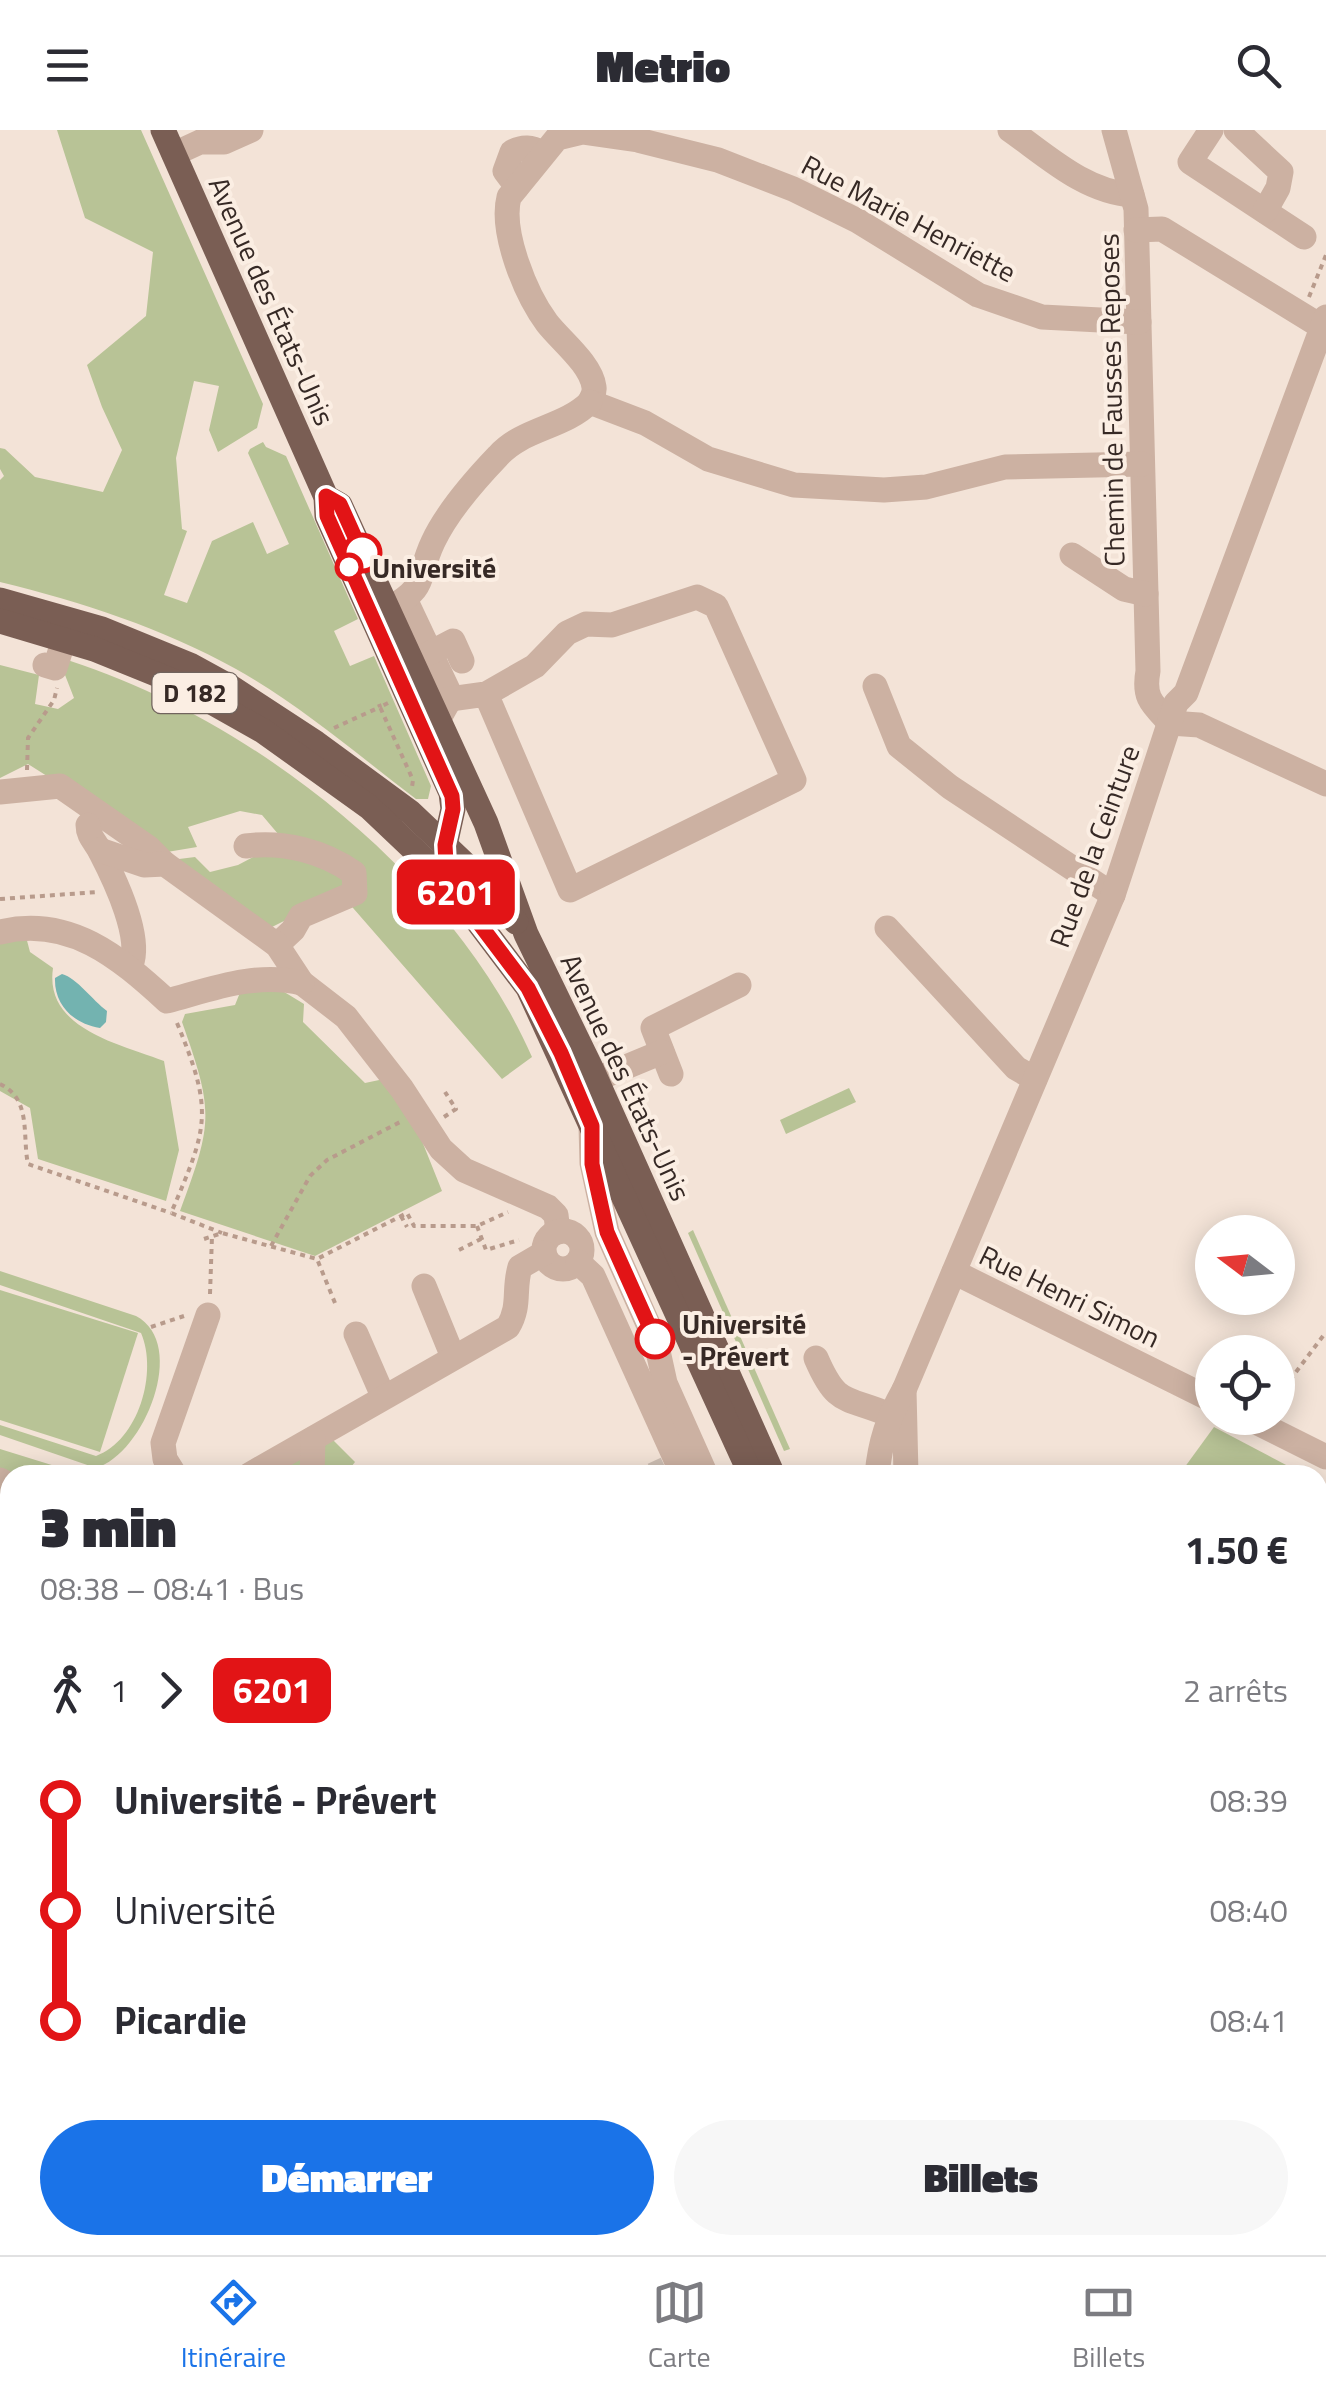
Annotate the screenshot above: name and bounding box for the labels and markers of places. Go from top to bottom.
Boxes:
unlabelled marker [343,534,381,572]
place label: Université [372,546,496,589]
marker: Université [336,554,362,580]
place label: Université - Prévert [682,1302,806,1377]
marker: Université - Prévert [636,1320,674,1358]

